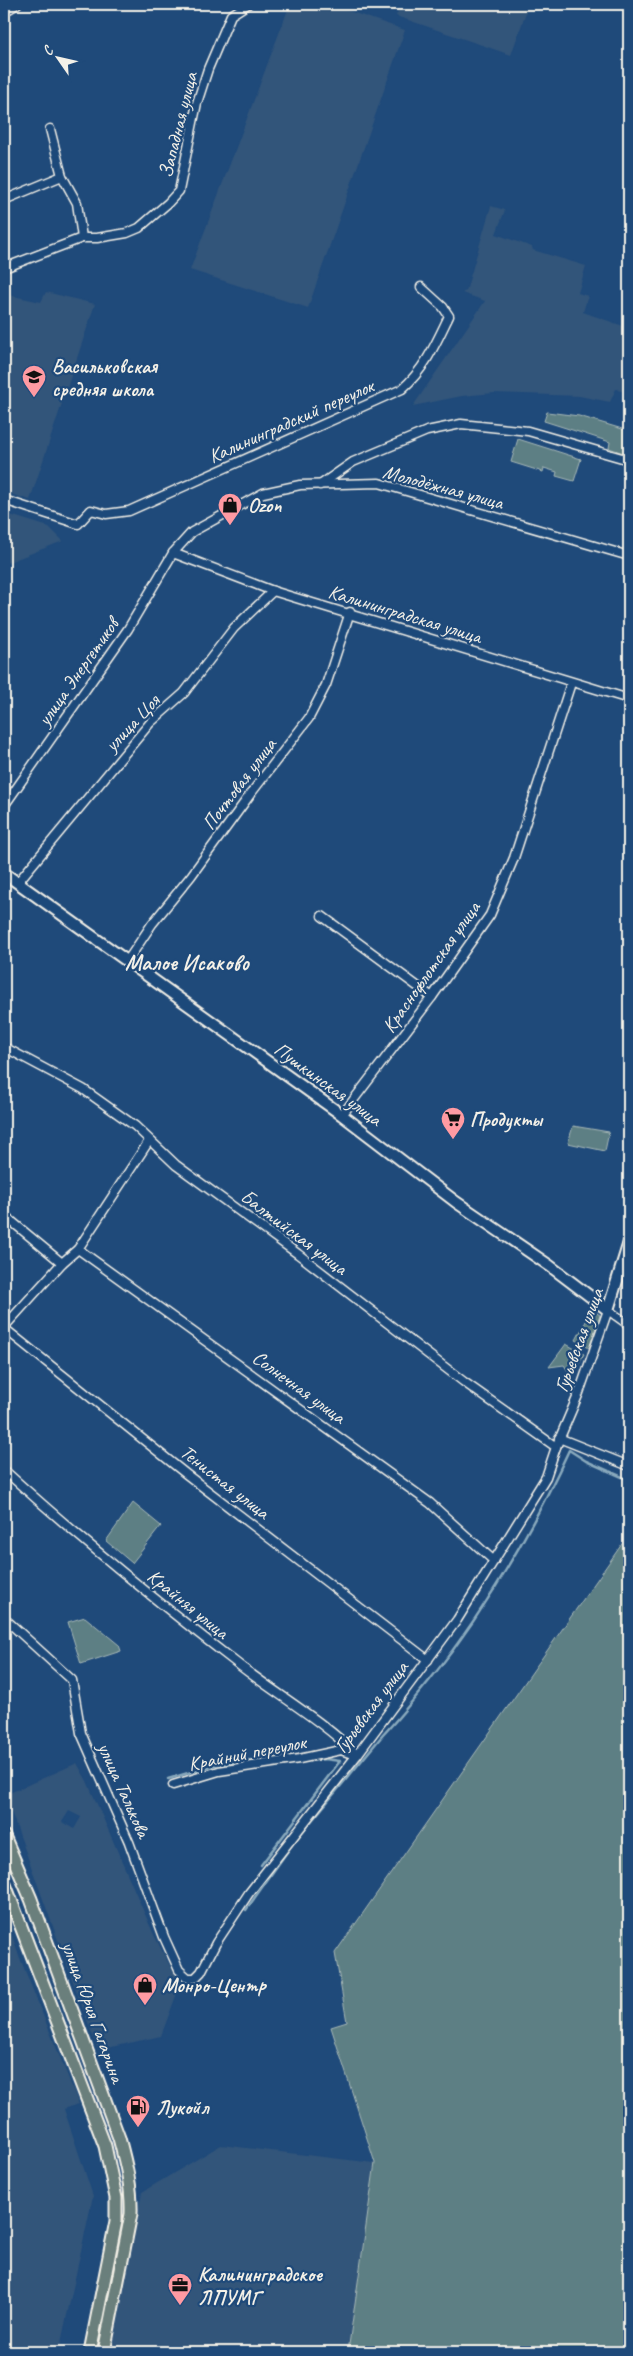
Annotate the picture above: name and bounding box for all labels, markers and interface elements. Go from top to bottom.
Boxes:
north arrow [32,32,82,82]
text: С [39,42,58,59]
street label: Западная улица [153,68,203,180]
place label: Васильковская средняя школа [52,354,159,402]
school or university icon: Васильковская средняя школа [21,364,47,398]
street label: Калининградский переулок [205,373,379,469]
street label: Молодёжная улица [380,459,508,516]
shop icon: Ozon [217,492,243,526]
place label: Ozon [248,493,282,518]
street label: Калининградская улица [325,579,486,650]
street label: улица Энергетиков [31,611,126,732]
street label: улица Цоя [98,688,166,758]
street label: Почтовая улица [196,732,282,835]
street label: Краснофлотская улица [376,895,487,1038]
district label: Малое Исаково [125,949,250,977]
street label: Пушкинская улица [269,1036,388,1132]
supermarket icon: Продукты [440,1106,466,1140]
place label: Продукты [470,1107,544,1133]
street label: Балтийская улица [236,1184,354,1281]
street label: Гурьевская улица [549,1283,610,1395]
street label: Солнечная улица [248,1345,352,1430]
street label: Тенистая улица [175,1439,276,1525]
street label: Крайняя улица [142,1564,235,1646]
street label: Гурьевская улица [328,1655,414,1758]
street label: Крайний переулок [186,1729,309,1777]
street label: улица Талькова [92,1738,157,1843]
street label: улица Юрия Гагарина [56,1937,131,2088]
shop icon: Монро-Центр [132,1972,158,2006]
place label: Монро-Центр [162,1973,267,1998]
fuel station icon: Лукойл [125,2094,151,2128]
place label: Лукойл [156,2095,210,2120]
place label: Калининградское ЛПУМГ [198,2262,323,2310]
office icon: Калининградское ЛПУМГ [167,2272,193,2306]

